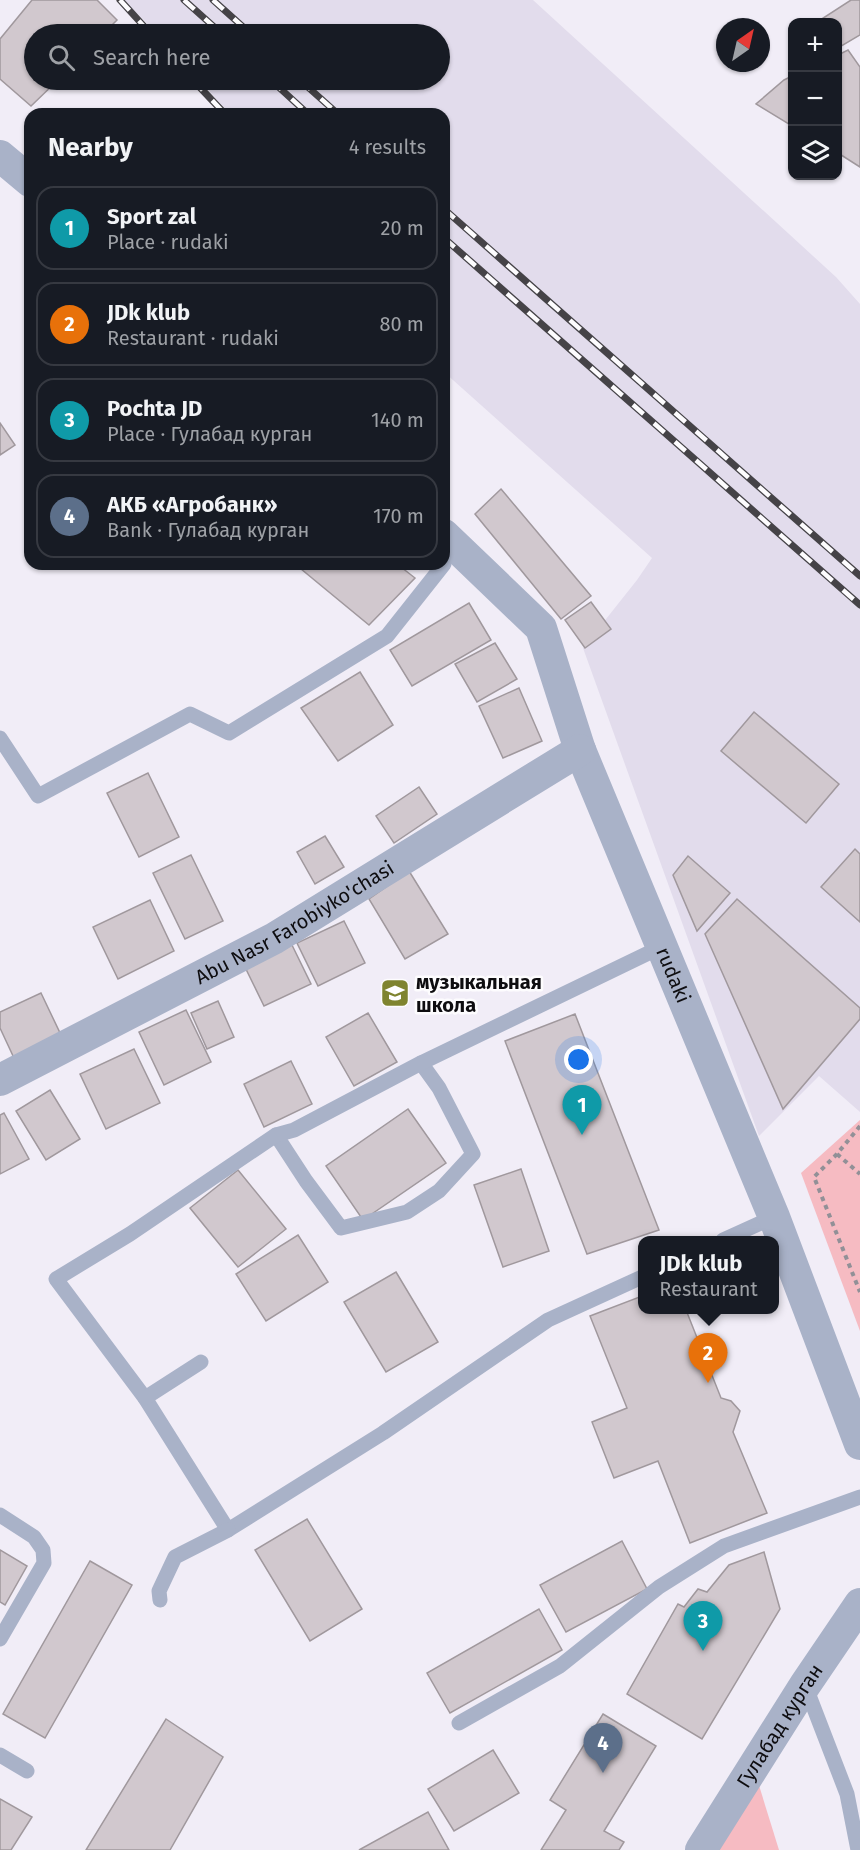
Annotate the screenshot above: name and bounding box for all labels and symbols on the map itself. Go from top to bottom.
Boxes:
north arrow [716,18,770,72]
street label: Abu Nasr Farobiyko'chasi [191,856,398,989]
street label: rudaki [651,943,696,1006]
place label: музыкальная школа [416,970,542,1017]
school or university icon: музыкальная школа [379,977,411,1009]
your location [564,1045,593,1074]
pin: 1 [562,1086,602,1135]
pin: 2 [688,1334,728,1383]
pin: 3 [684,1602,722,1651]
street label: Гулабад курган [731,1659,828,1792]
pin: 4 [584,1724,622,1773]

